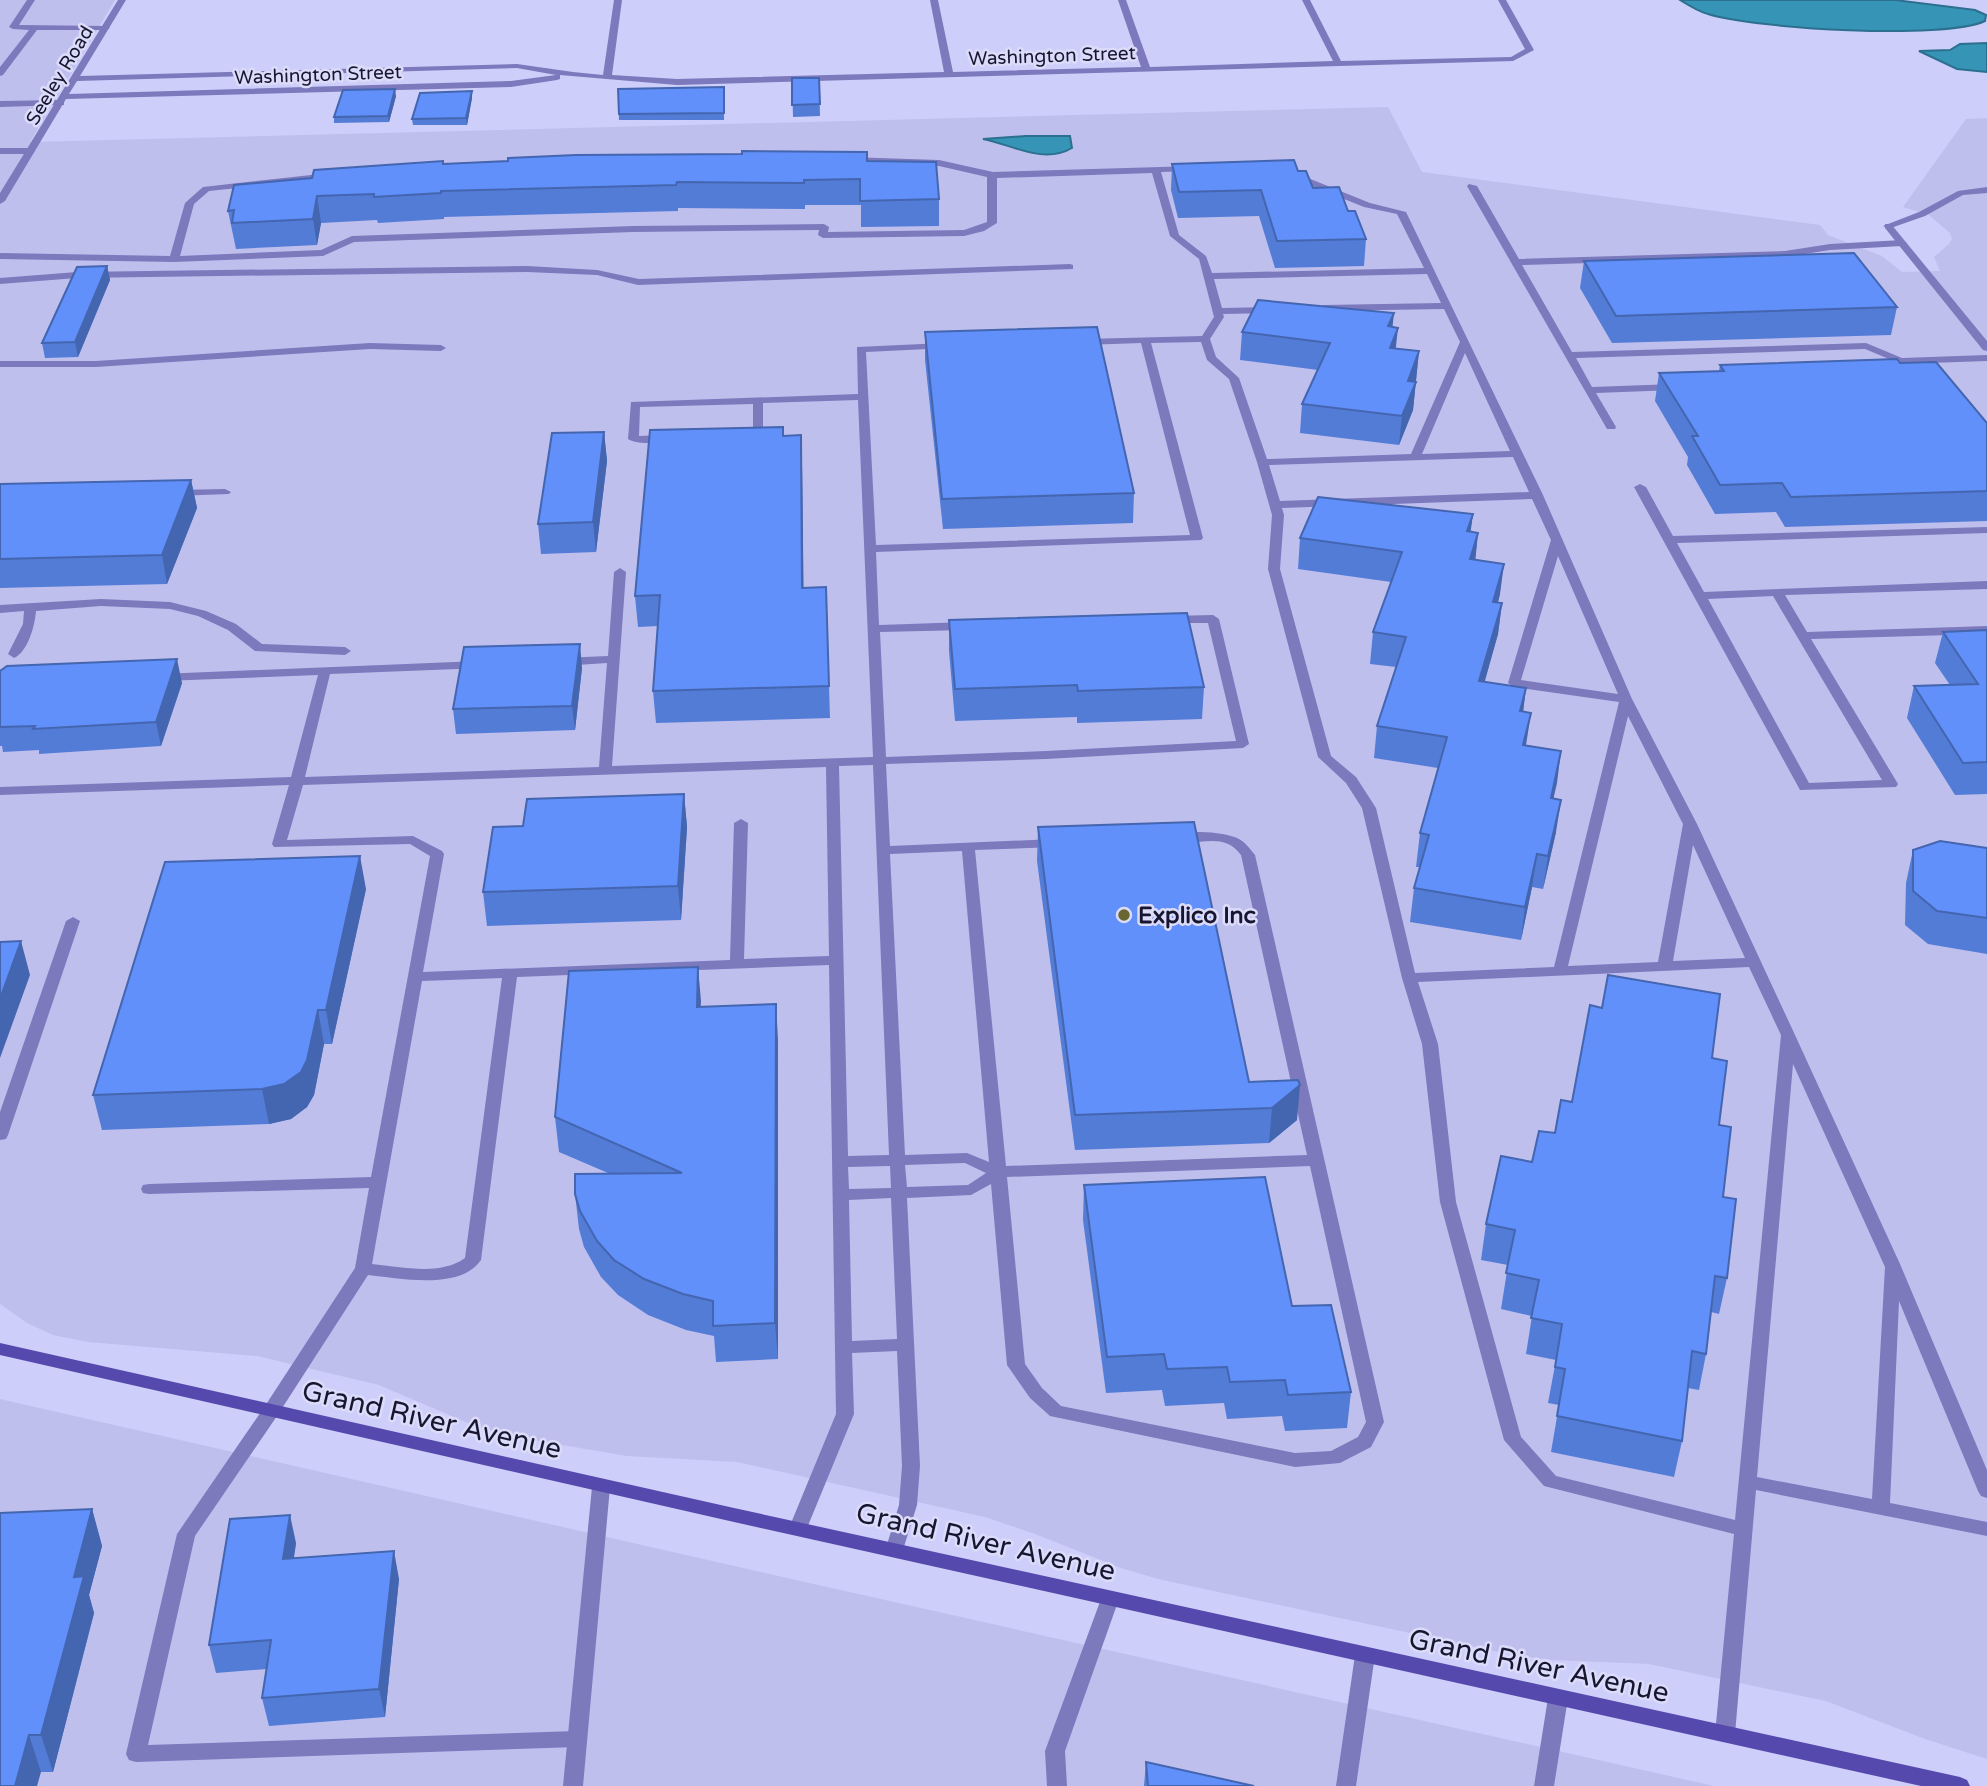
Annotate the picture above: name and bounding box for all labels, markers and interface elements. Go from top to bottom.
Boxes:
street label: Seeley Road [22,22,98,129]
street label: Washington Street [968,42,1136,70]
street label: Washington Street [234,61,402,89]
place label: Explico Inc [1138,902,1256,930]
marker: Explico Inc [1116,907,1132,923]
street label: Grand River Avenue [299,1374,565,1466]
street label: Grand River Avenue [853,1496,1119,1588]
street label: Grand River Avenue [1406,1622,1672,1710]

